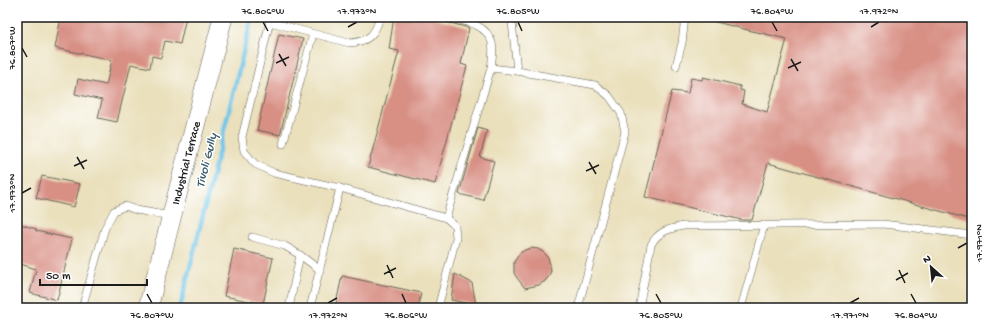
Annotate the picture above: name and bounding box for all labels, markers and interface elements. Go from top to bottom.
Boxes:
text: 76.806°W [241,6,285,18]
text: 17.973°N [337,6,377,18]
text: 76.805°W [496,6,540,18]
text: 76.804°W [750,6,794,18]
text: 17.972°N [859,6,899,18]
text: 76.807°W [7,26,19,70]
street label: Industrial Terrace [170,119,205,207]
water label: Tivoli Gully [193,130,222,189]
text: 17.973°N [7,173,19,213]
text: 17.971°N [974,224,986,263]
north arrow [911,247,951,287]
text: N [921,253,933,267]
scale bar [40,261,147,287]
text: 50 m [46,270,71,284]
text: 76.807°W [130,310,174,322]
text: 17.972°N [308,310,348,322]
text: 76.806°W [384,310,428,322]
text: 76.805°W [639,310,683,322]
text: 17.971°N [830,310,869,322]
text: 76.804°W [894,310,938,322]

